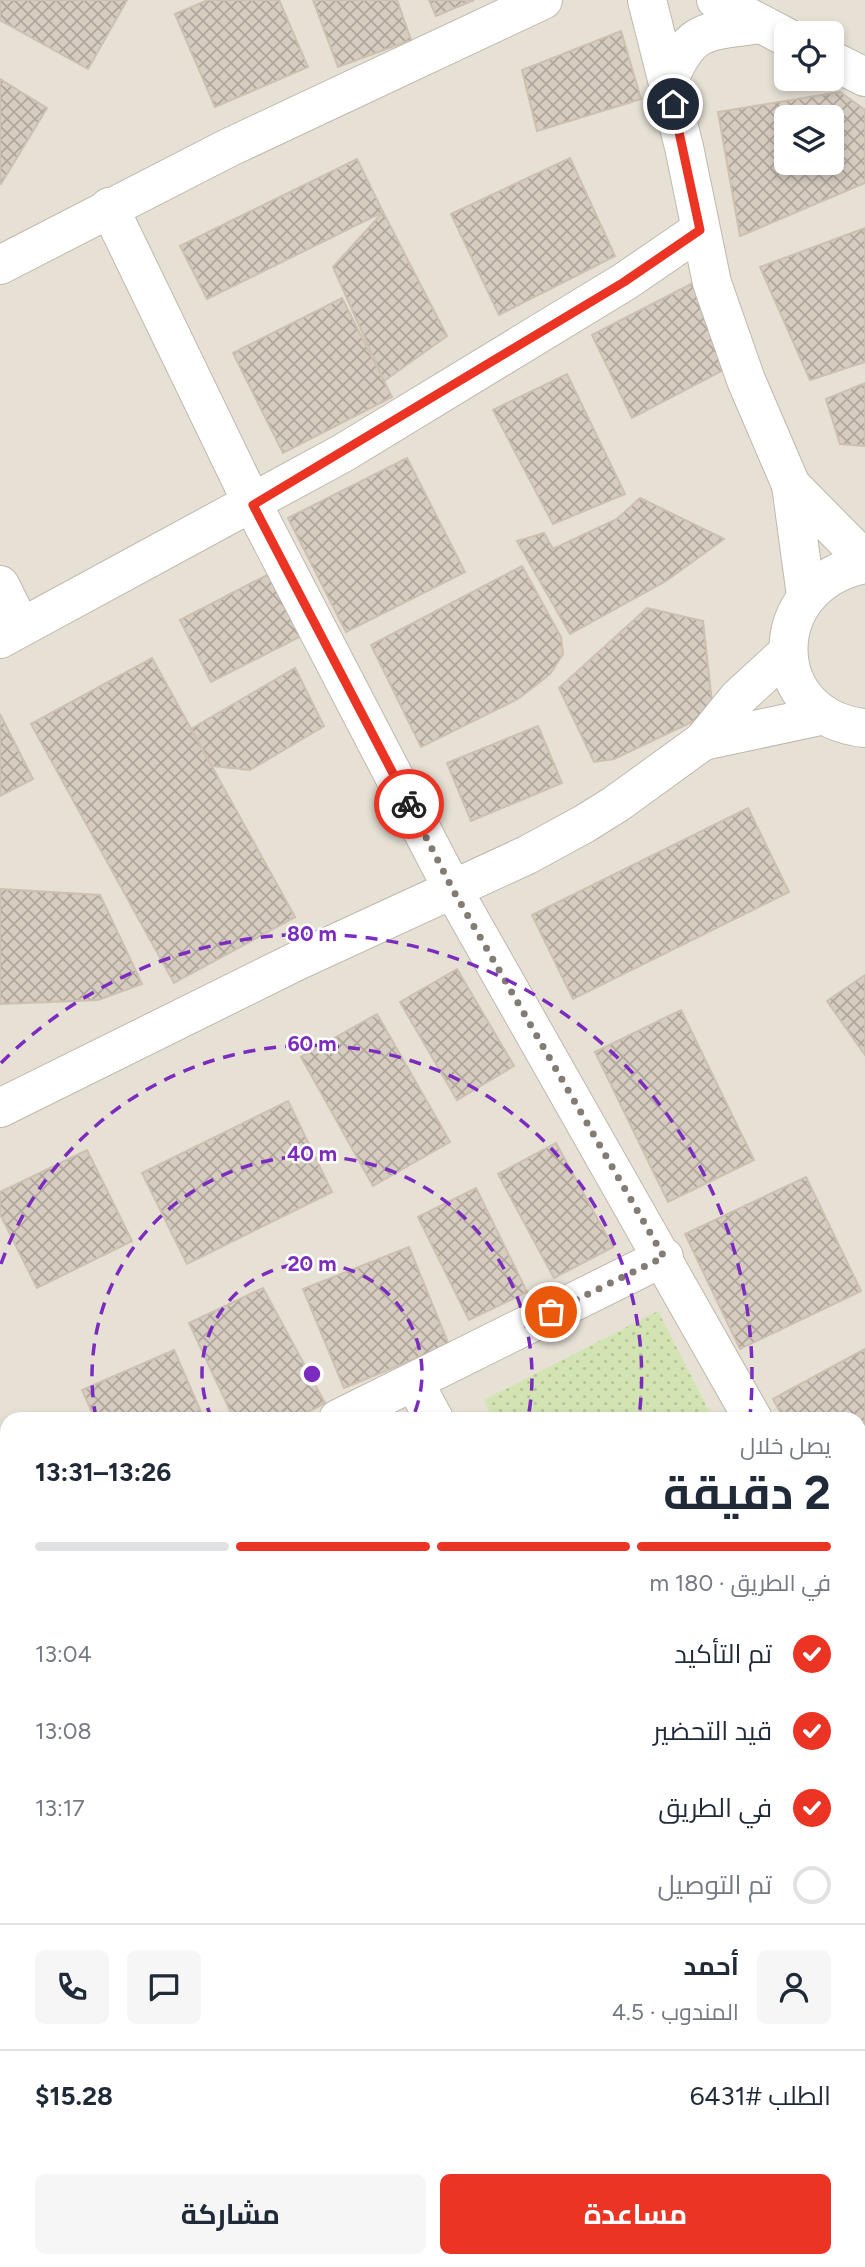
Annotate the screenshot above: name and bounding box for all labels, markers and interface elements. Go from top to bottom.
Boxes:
map controls [774,21,844,175]
button: locate [774,21,844,91]
pin [643,74,703,134]
icon: home [654,85,692,123]
button: layers [774,105,844,175]
courier [374,769,444,839]
icon: bike [390,785,428,823]
text: 80 m [287,921,337,946]
text: 60 m [287,1031,337,1056]
text: 40 m [287,1141,337,1166]
text: 20 m [287,1251,337,1276]
pin [521,1282,581,1342]
icon: bag [532,1293,570,1331]
centre of rings [300,1362,324,1386]
text: يصل خلال [740,1432,831,1460]
text: 13:26–13:31 [35,1456,171,1488]
text: 2 دقيقة [663,1465,831,1521]
text: في الطريق · 180 m [650,1569,831,1597]
icon: check [793,1635,831,1673]
text: تم التأكيد [674,1638,772,1670]
text: 13:04 [35,1640,92,1668]
icon: check [793,1712,831,1750]
text: قيد التحضير [653,1715,772,1747]
text: 13:08 [35,1717,92,1745]
icon: check [793,1789,831,1827]
text: في الطريق [658,1792,772,1824]
text: 13:17 [35,1794,85,1822]
text: تم التوصيل [658,1869,772,1901]
button: phone [35,1950,109,2024]
button: chat [127,1950,201,2024]
text: أحمد [683,1950,739,1982]
button: person [757,1950,831,2024]
text: المندوب · 4.5 [612,1998,739,2026]
text: $15.28 [35,2080,113,2112]
text: الطلب #6431 [690,2080,831,2112]
button: مشاركة [35,2174,426,2254]
button: مساعدة [440,2174,831,2254]

